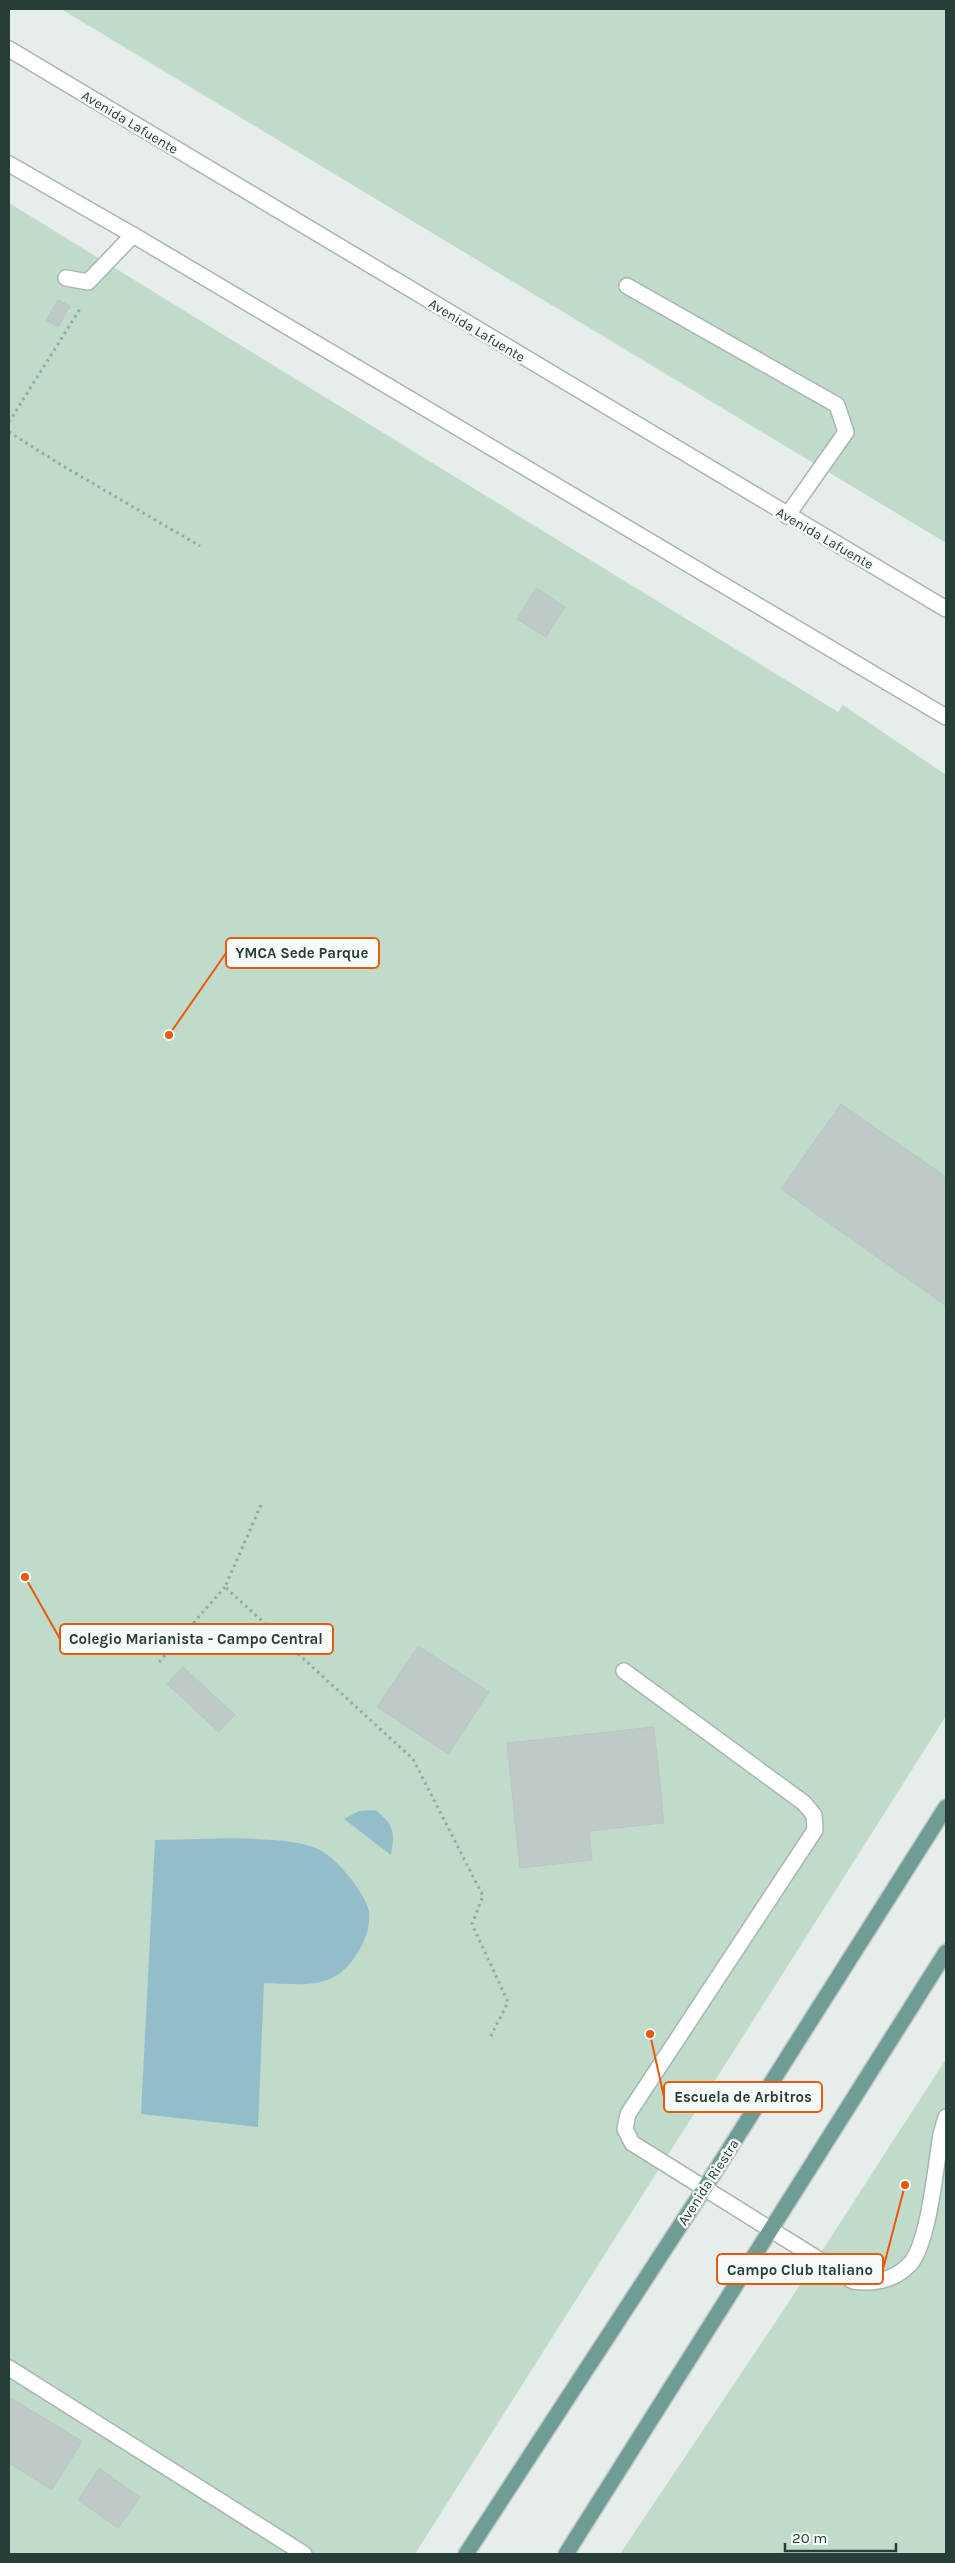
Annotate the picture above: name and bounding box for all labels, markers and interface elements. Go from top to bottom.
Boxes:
street label: Avenida Lafuente [78,87,181,158]
street label: Avenida Lafuente [425,295,528,366]
street label: Avenida Lafuente [773,504,876,573]
callout: YMCA Sede Parque [226,938,379,968]
text: YMCA Sede Parque [236,944,369,962]
callout: Colegio Marianista - Campo Central [60,1624,333,1654]
text: Colegio Marianista - Campo Central [69,1630,323,1648]
callout: Escuela de Arbitros [664,2082,822,2112]
text: Escuela de Arbitros [674,2088,812,2106]
street label: Avenida Riestra [674,2136,743,2229]
callout: Campo Club Italiano [717,2254,883,2284]
text: Campo Club Italiano [727,2261,873,2279]
scale bar [785,2520,896,2552]
text: 20 m [792,2529,827,2547]

